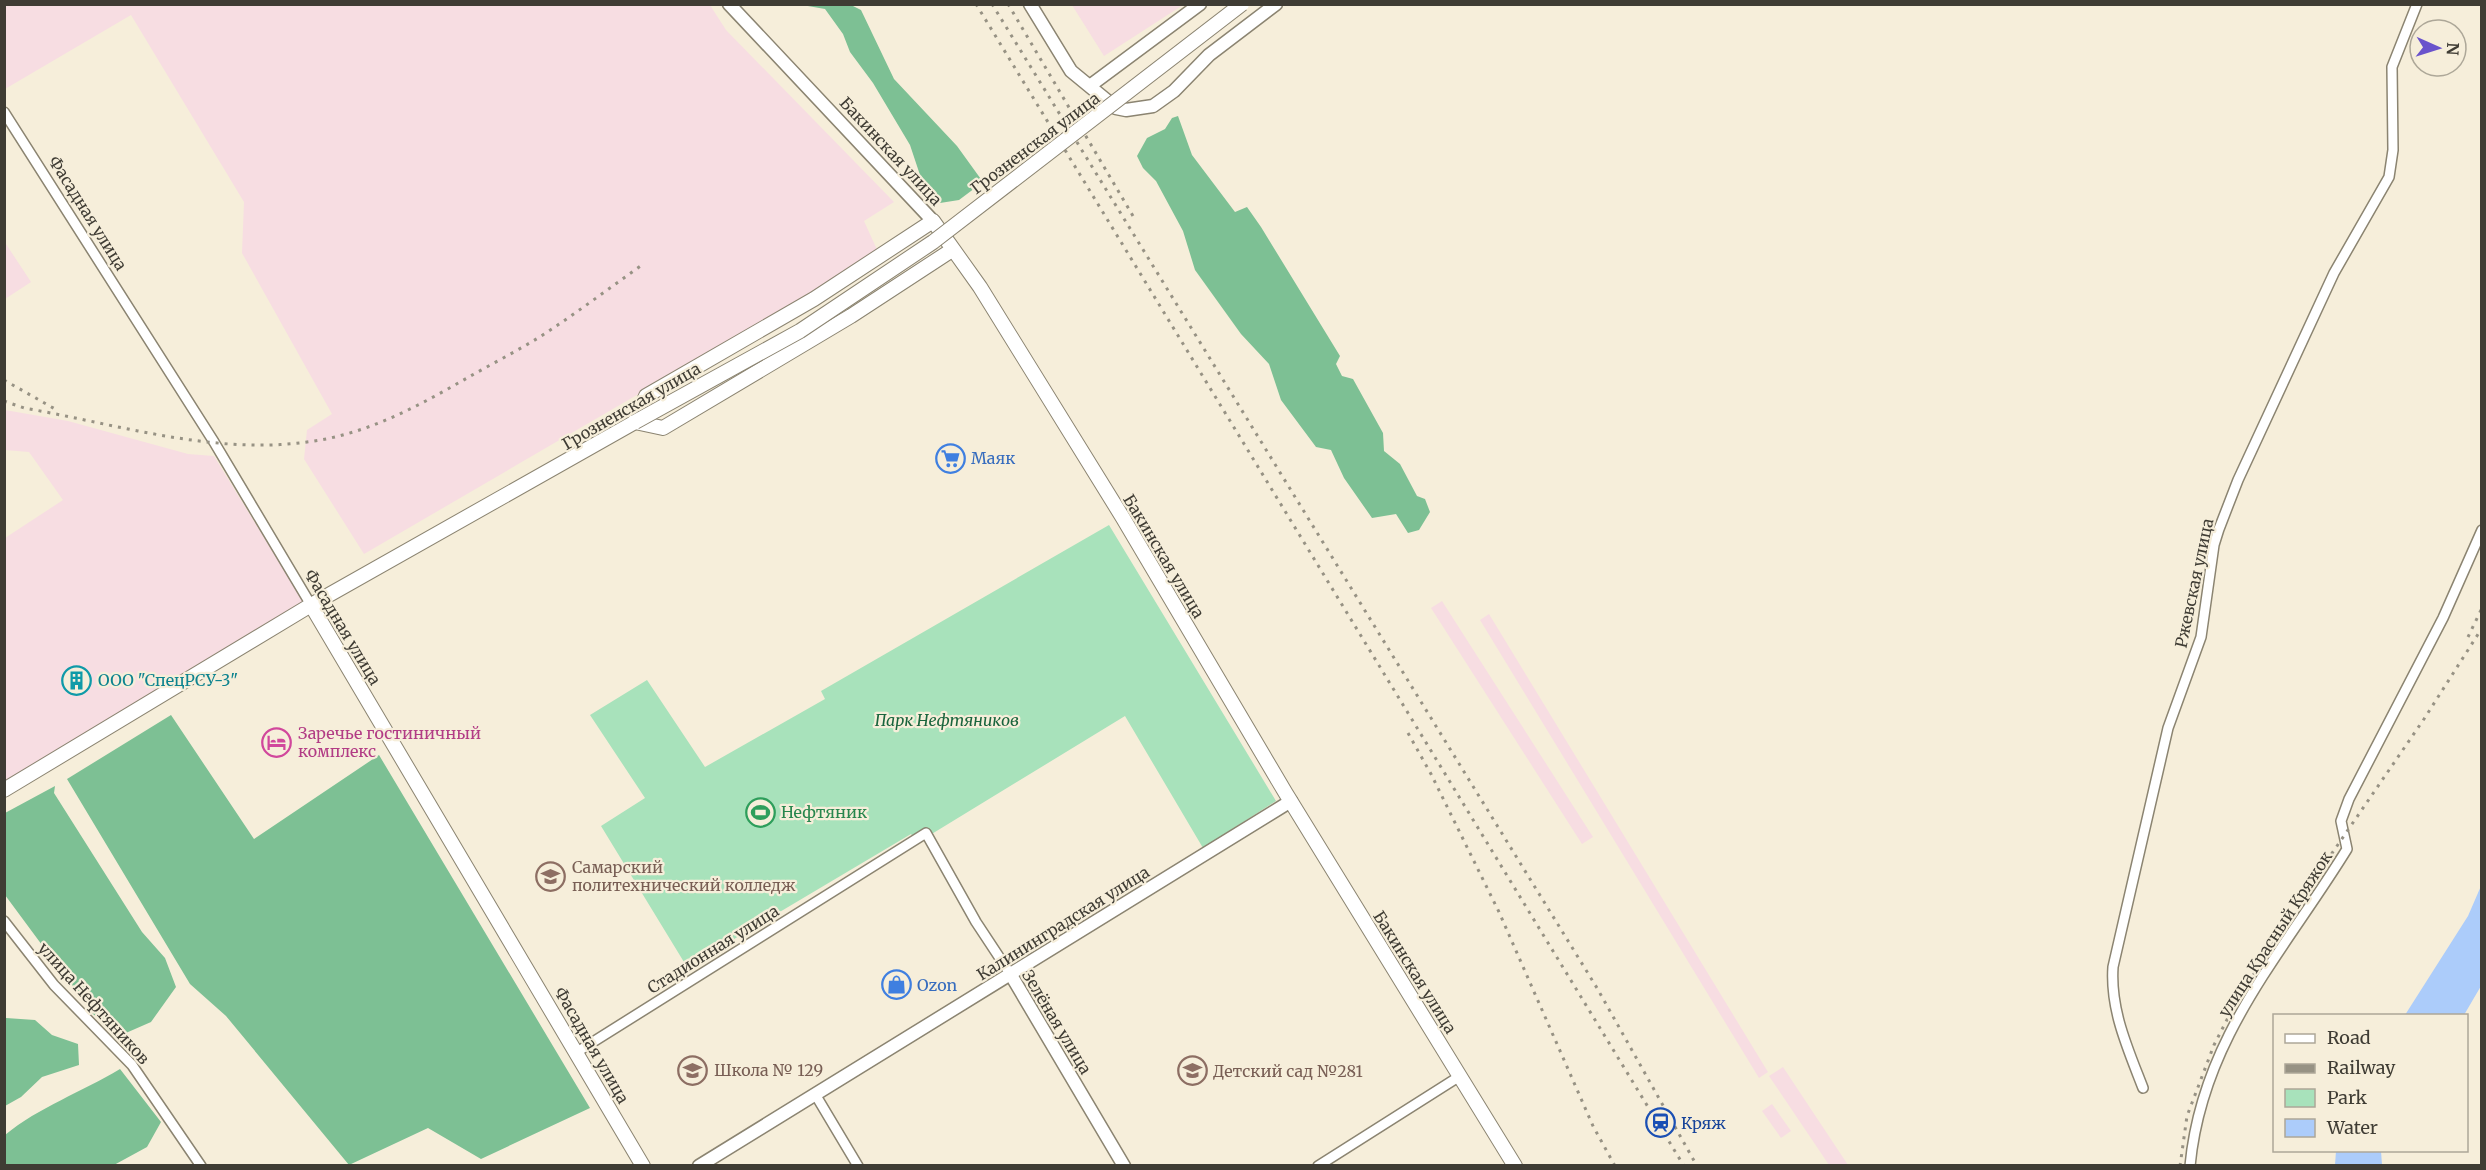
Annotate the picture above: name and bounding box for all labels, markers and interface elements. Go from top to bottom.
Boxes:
north arrow [2408,18,2468,78]
text: N [2443,42,2463,56]
street label: Грозненская улица [966,88,1104,198]
street label: Бакинская улица [836,93,947,210]
street label: Фасадная улица [45,152,131,274]
street label: Грозненская улица [558,358,704,454]
supermarket icon: Маяк [934,442,966,474]
place label: Маяк [971,448,1015,468]
street label: Бакинская улица [1119,490,1209,622]
street label: Ржевская улица [2171,516,2218,649]
street label: Фасадная улица [301,566,386,689]
building icon: ООО "СпецРСУ-3" [61,664,93,696]
place label: ООО "СпецРСУ-3" [98,670,238,690]
park label: Парк Нефтяников [875,710,1019,730]
place label: Заречье гостиничный комплекс [298,723,481,761]
hotel icon: Заречье гостиничный комплекс [261,726,293,758]
sports icon: Нефтяник [744,796,776,828]
place label: Нефтяник [781,802,867,822]
street label: улица Красный Кряжок [2214,847,2336,1021]
place label: Самарский политехнический колледж [572,857,796,895]
school or university icon: Самарский политехнический колледж [535,860,567,892]
street label: Калининградская улица [973,861,1153,984]
street label: Стадионная улица [644,900,783,998]
street label: Бакинская улица [1369,907,1461,1037]
street label: улица Нефтяников [34,938,154,1068]
street label: Зелёная улица [1018,966,1096,1078]
shop icon: Ozon [880,969,912,1001]
place label: Ozon [917,975,957,995]
street label: Фасадная улица [551,983,634,1107]
legend [2273,1014,2468,1152]
text: Road [2327,1026,2371,1049]
school or university icon: Школа № 129 [677,1054,709,1086]
school or university icon: Детский сад №281 [1176,1055,1208,1087]
text: Railway [2327,1056,2396,1079]
place label: Школа № 129 [714,1060,823,1080]
place label: Детский сад №281 [1213,1061,1363,1081]
text: Park [2327,1086,2368,1109]
station icon: Кряж [1644,1107,1676,1139]
place label: Кряж [1681,1113,1726,1133]
text: Water [2326,1116,2378,1139]

